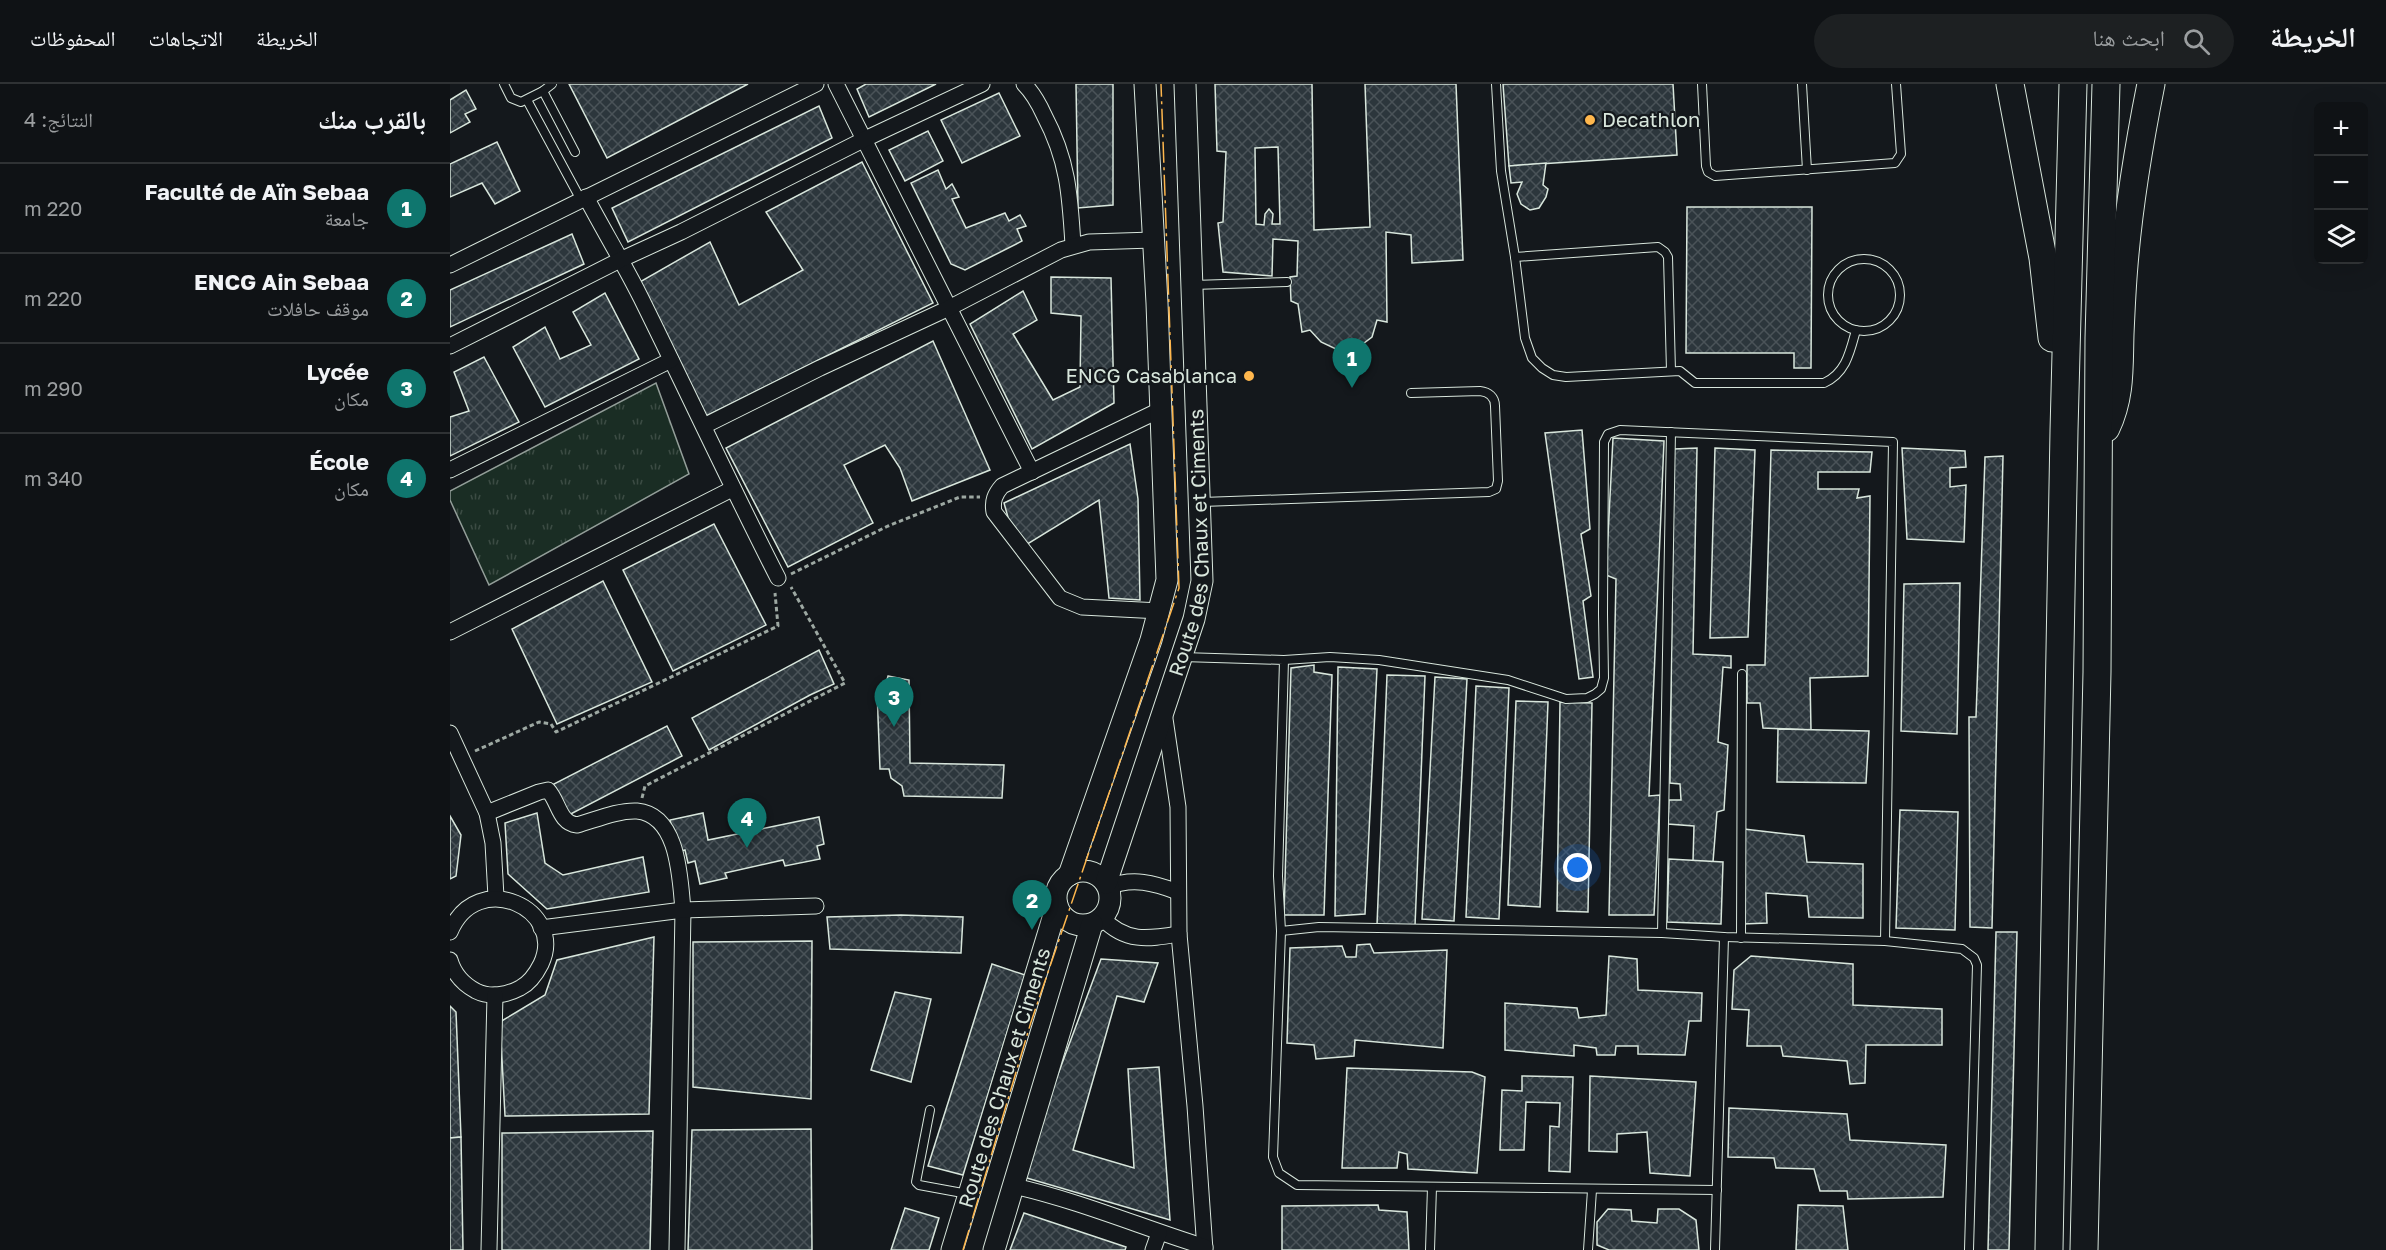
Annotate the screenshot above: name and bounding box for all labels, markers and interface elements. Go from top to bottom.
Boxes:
search box [1814,14,2234,68]
text: الخريطة [2270,20,2356,53]
text: ابحث هنا [2093,24,2165,51]
text: المحفوظات [30,25,115,51]
text: الاتجاهات [148,25,223,51]
text: الخريطة [256,25,318,51]
icon: search [2180,25,2213,58]
map controls [2314,102,2368,264]
button: + [2314,102,2368,156]
text: بالقرب منك [318,104,426,135]
text: النتائج: 4 [24,107,93,131]
place label: Decathlon [1602,107,1700,131]
marker: Decathlon [1583,113,1597,127]
button: − [2314,156,2368,210]
text: Faculté de Aïn Sebaa [144,178,369,205]
text: 220 m [24,196,82,220]
text: 1 [401,196,412,220]
text: جامعة [325,206,369,230]
button: layers [2314,210,2368,264]
text: ENCG Ain Sebaa [194,268,369,295]
text: 220 m [24,286,82,310]
text: 2 [400,286,413,310]
text: موقف حافلات [267,296,369,320]
pin: 1 [1332,338,1372,388]
text: Lycée [307,358,369,385]
place label: ENCG Casablanca [1066,363,1237,387]
marker: ENCG Casablanca [1242,369,1256,383]
text: 290 m [24,376,83,400]
text: 3 [400,376,413,400]
text: مكان [334,386,369,410]
street label: Route des Chaux et Ciments [1163,409,1213,679]
text: École [309,448,369,475]
text: 340 m [24,466,83,490]
text: 4 [400,466,413,490]
text: مكان [334,476,369,500]
pin: 3 [874,678,914,727]
pin: 4 [728,798,766,848]
your location [1563,853,1592,882]
pin: 2 [1012,880,1052,930]
street label: Route des Chaux et Ciments [953,945,1054,1210]

